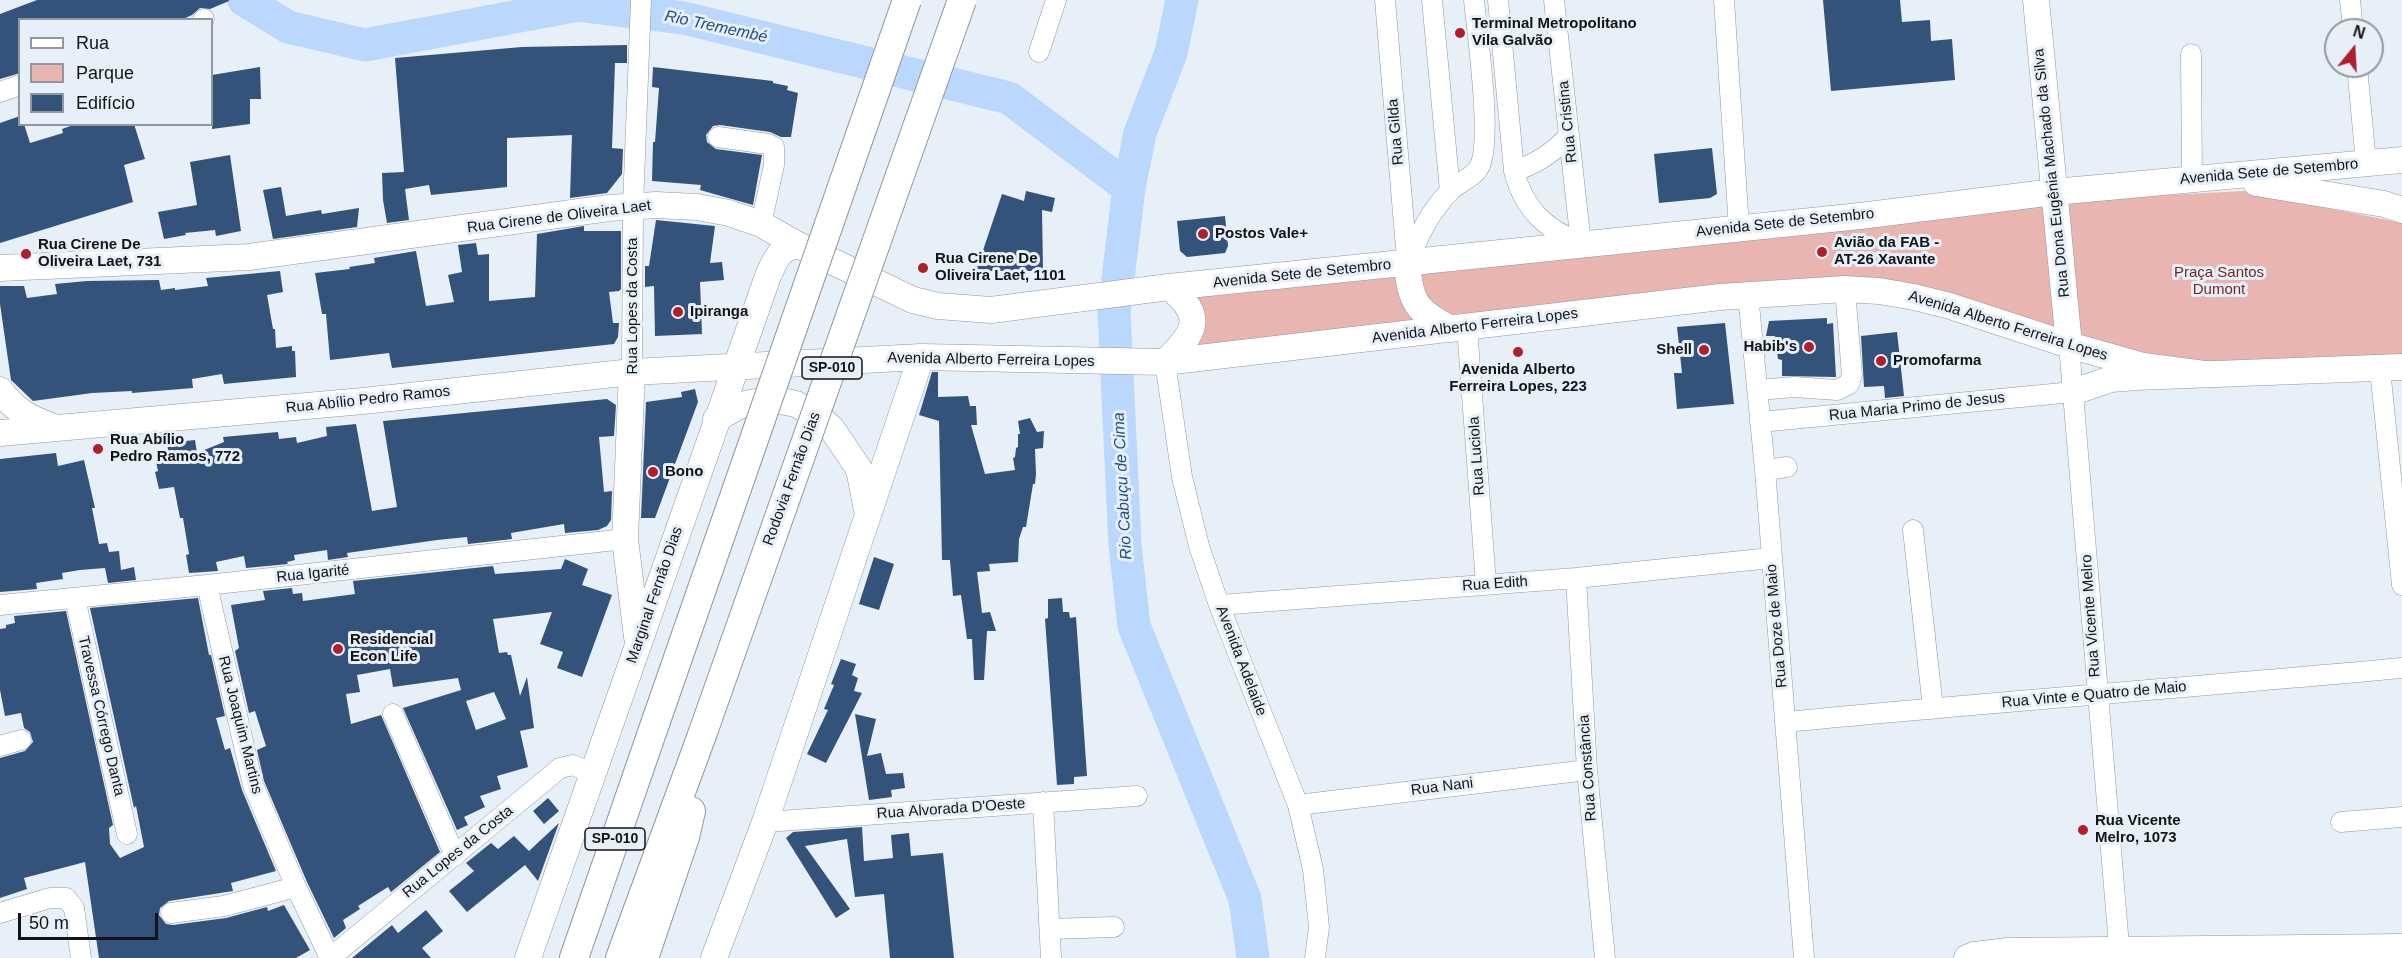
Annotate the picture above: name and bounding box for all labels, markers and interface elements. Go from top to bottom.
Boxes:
water label: Rio Tremembé [663,7,769,47]
place label: Terminal Metropolitano Vila Galvão [1472,15,1637,50]
legend [18,18,213,126]
north arrow [2324,18,2384,78]
text: N [2351,22,2367,42]
marker: Terminal Metropolitano Vila Galvão [1453,26,1467,40]
text: Rua [76,33,109,53]
street label: Rua Dona Eugênia Machado da Silva [2030,48,2074,298]
text: Parque [76,63,134,83]
street label: Rua Cristina [1555,80,1581,164]
text: Edifício [76,93,135,113]
street label: Rua Gilda [1384,98,1408,166]
street label: Avenida Sete de Setembro [2179,155,2359,189]
street label: Rua Cirene de Oliveira Laet [466,197,652,237]
street label: Avenida Sete de Setembro [1695,205,1875,241]
place label: Postos Vale+ [1215,225,1308,243]
marker: Postos Vale+ [1196,227,1210,241]
place label: Avião da FAB - AT-26 Xavante [1834,234,1939,269]
place label: Rua Cirene De Oliveira Laet, 731 [38,236,161,271]
street label: Rua Lopes da Costa [624,238,642,374]
marker: Avião da FAB - AT-26 Xavante [1815,245,1829,259]
marker: Rua Cirene De Oliveira Laet, 731 [19,247,33,261]
place label: Rua Cirene De Oliveira Laet, 1101 [935,250,1066,285]
street label: Avenida Sete de Setembro [1212,256,1392,292]
marker: Rua Cirene De Oliveira Laet, 1101 [916,261,930,275]
park label: Praça Santos Dumont [2174,264,2264,299]
street label: Avenida Alberto Ferreira Lopes [1906,287,2110,365]
place label: Ipiranga [690,303,748,321]
street label: Avenida Alberto Ferreira Lopes [1371,304,1579,348]
marker: Ipiranga [671,305,685,319]
place label: Habib's [1743,338,1797,356]
marker: Habib's [1802,340,1816,354]
place label: Shell [1656,341,1692,359]
marker: Shell [1697,343,1711,357]
marker: Avenida Alberto Ferreira Lopes, 223 [1511,345,1525,359]
street label: Avenida Alberto Ferreira Lopes [887,349,1095,371]
place label: Promofarma [1893,352,1981,370]
marker: Promofarma [1874,354,1888,368]
road number: SP-010 [802,357,862,379]
place label: Avenida Alberto Ferreira Lopes, 223 [1449,361,1587,396]
street label: Rua Abílio Pedro Ramos [285,382,451,418]
street label: Rua Maria Primo de Jesus [1828,389,2006,425]
street label: Rodovia Fernão Dias [759,410,825,548]
water label: Rio Cabuçu de Cima [1110,412,1136,560]
street label: Rua Luciola [1465,416,1489,496]
place label: Rua Abílio Pedro Ramos, 772 [110,431,240,466]
marker: Rua Abílio Pedro Ramos, 772 [91,442,105,456]
place label: Bono [665,463,703,481]
marker: Bono [646,465,660,479]
street label: Marginal Fernão Dias [623,524,687,666]
street label: Rua Vicente Melro [2078,554,2104,678]
street label: Rua Igarité [276,561,350,587]
street label: Rua Doze de Maio [1763,563,1791,689]
street label: Rua Edith [1462,573,1528,595]
street label: Avenida Adelaide [1212,603,1270,719]
place label: Residencial Econ Life [350,631,433,666]
street label: Travessa Córrego Danta [74,634,128,798]
marker: Residencial Econ Life [331,642,345,656]
street label: Rua Joaquim Martins [214,654,266,796]
street label: Rua Vinte e Quatro de Maio [2001,678,2187,712]
street label: Rua Constância [1575,714,1601,822]
street label: Rua Nani [1410,774,1474,800]
street label: Rua Alvorada D'Oeste [876,795,1026,823]
street label: Rua Lopes da Costa [399,802,517,902]
place label: Rua Vicente Melro, 1073 [2095,812,2181,847]
marker: Rua Vicente Melro, 1073 [2076,823,2090,837]
road number: SP-010 [585,828,645,850]
scale bar [21,901,160,939]
text: 50 m [29,913,69,933]

